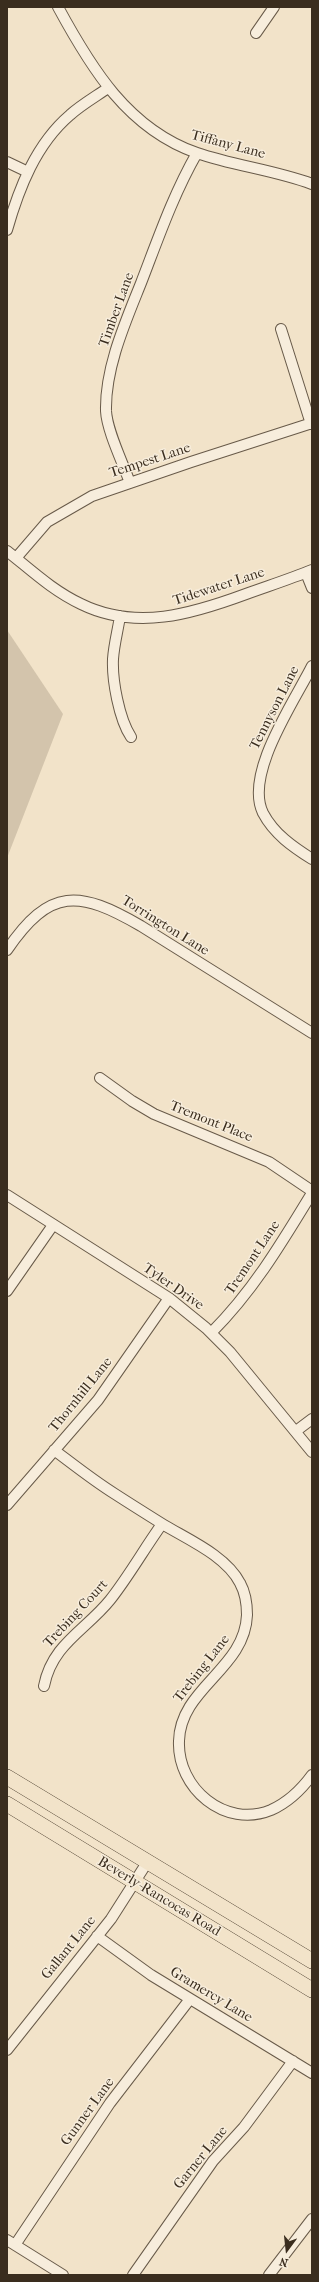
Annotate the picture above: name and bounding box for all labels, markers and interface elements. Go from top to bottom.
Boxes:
street label: Tiffany Lane [189,127,267,163]
street label: Timber Lane [96,270,138,350]
street label: Tempest Lane [107,440,193,482]
street label: Tidewater Lane [171,564,267,610]
street label: Tennyson Lane [247,663,303,753]
street label: Torrington Lane [118,892,212,960]
street label: Tremont Place [167,1098,255,1146]
street label: Tremont Lane [222,1218,284,1298]
street label: Tyler Drive [139,1260,207,1314]
street label: Thornhill Lane [46,1354,116,1436]
street label: Trebing Court [40,1577,112,1651]
street label: Trebing Lane [170,1632,234,1706]
street label: Beverly-Rancocas Road [95,1854,223,1940]
street label: Gallant Lane [38,1913,100,1983]
street label: Gramercy Lane [167,1964,255,2026]
street label: Gunner Lane [58,2075,118,2149]
street label: Garner Lane [170,2123,232,2193]
north arrow [267,2230,307,2270]
text: N [278,2255,289,2269]

